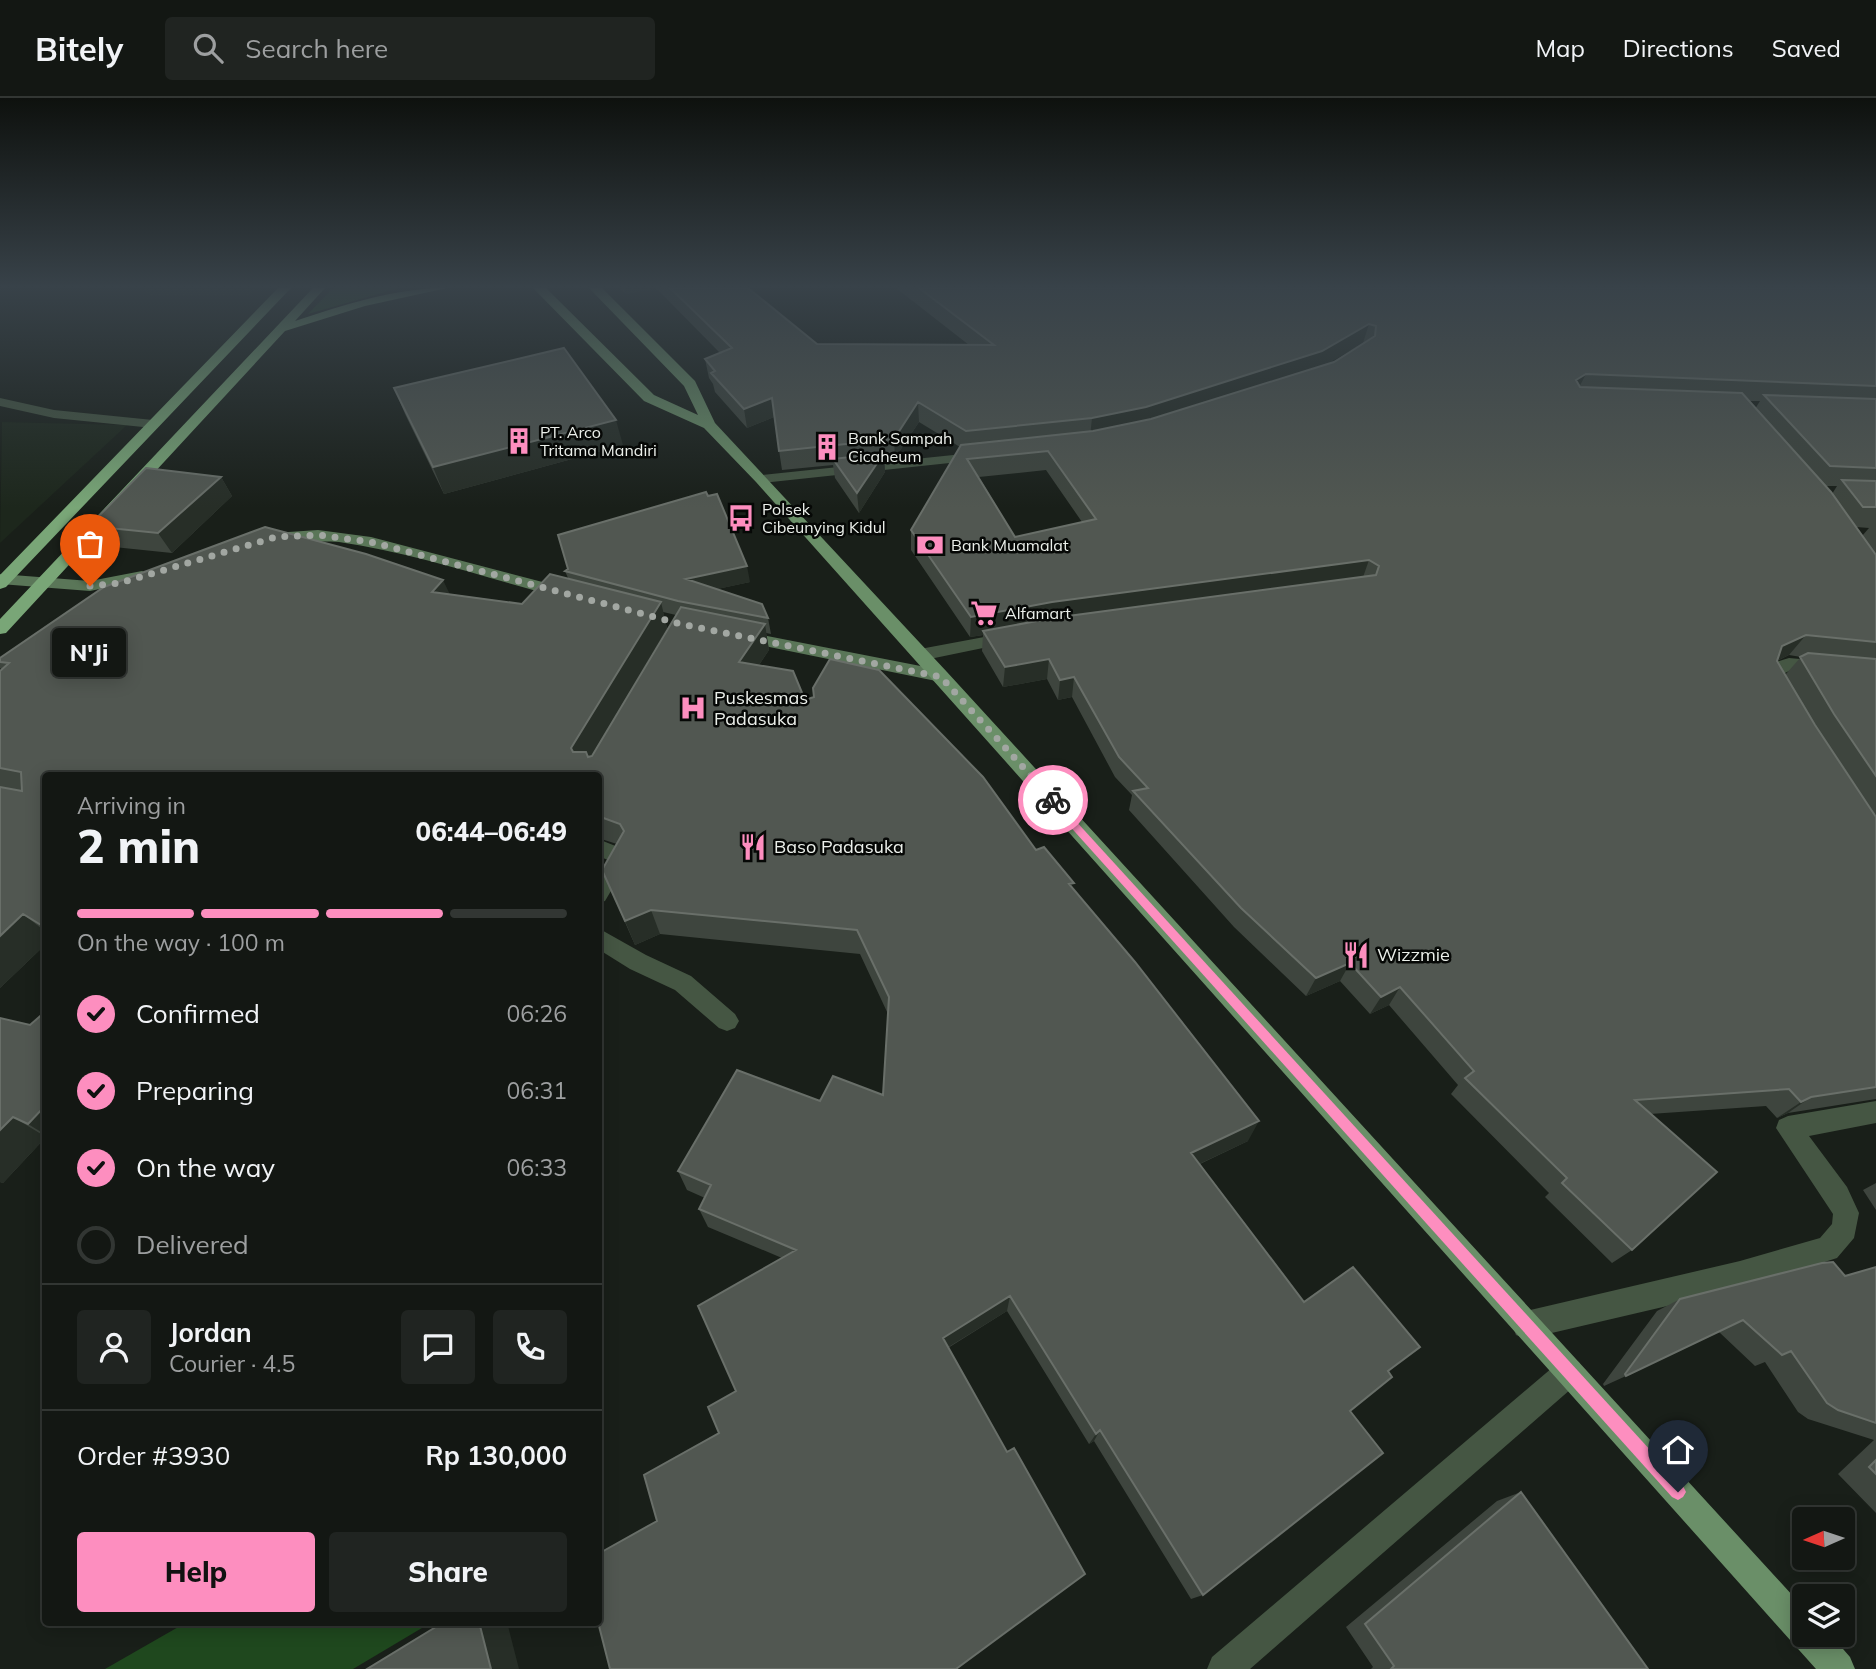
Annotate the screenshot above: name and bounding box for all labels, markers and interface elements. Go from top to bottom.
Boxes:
search box [165,17,655,80]
text: Bitely [35,28,123,69]
icon: search [189,29,227,67]
text: Search here [245,32,388,65]
text: Map [1535,33,1585,63]
text: Directions [1623,33,1734,63]
text: Saved [1772,33,1841,63]
place label: PT. Arco Tritama Mandiri [540,422,657,460]
building icon: PT. Arco Tritama Mandiri [504,426,534,456]
place label: Bank Sampah Cicaheum [848,428,952,466]
building icon: Bank Sampah Cicaheum [812,432,842,462]
place label: Polsek Cibeunying Kidul [762,499,886,537]
bus stop icon: Polsek Cibeunying Kidul [726,503,756,533]
pin [60,514,120,586]
icon: bag [71,525,109,563]
bank icon: Bank Muamalat [915,530,945,560]
place label: Bank Muamalat [951,535,1069,555]
supermarket icon: Alfamart [969,598,999,628]
place label: Alfamart [1005,603,1071,623]
callout: N'Ji [53,628,127,677]
text: N'Ji [70,638,108,667]
place label: Puskesmas Padasuka [714,686,808,730]
hospital icon: Puskesmas Padasuka [678,693,708,723]
courier [1018,765,1088,835]
icon: bike [1034,781,1072,819]
text: Arriving in [77,791,186,820]
text: 06:44–06:49 [416,815,567,848]
text: 2 min [77,817,200,875]
restaurant icon: Baso Padasuka [738,832,768,862]
place label: Baso Padasuka [774,835,904,858]
text: On the way · 100 m [77,928,285,957]
restaurant icon: Wizzmie [1341,940,1371,970]
place label: Wizzmie [1377,943,1450,966]
icon: check [77,995,115,1033]
text: Confirmed [136,997,260,1030]
text: 06:26 [507,999,567,1028]
icon: check [77,1072,115,1110]
text: Preparing [136,1074,254,1107]
text: 06:31 [507,1076,567,1105]
icon: check [77,1149,115,1187]
text: On the way [136,1151,275,1184]
text: 06:33 [507,1153,567,1182]
text: Delivered [136,1228,249,1261]
button: person [77,1310,151,1384]
button: chat [401,1310,475,1384]
button: phone [493,1310,567,1384]
text: Jordan [169,1316,252,1349]
text: Courier · 4.5 [169,1349,295,1378]
pin [1648,1420,1708,1492]
icon: home [1659,1431,1697,1469]
text: Order #3930 [77,1439,230,1472]
text: Rp 130,000 [425,1439,567,1472]
north arrow [1792,1507,1855,1570]
map controls [1792,1507,1855,1647]
button: Help [77,1532,315,1612]
button: Share [329,1532,567,1612]
button: layers [1792,1584,1855,1647]

